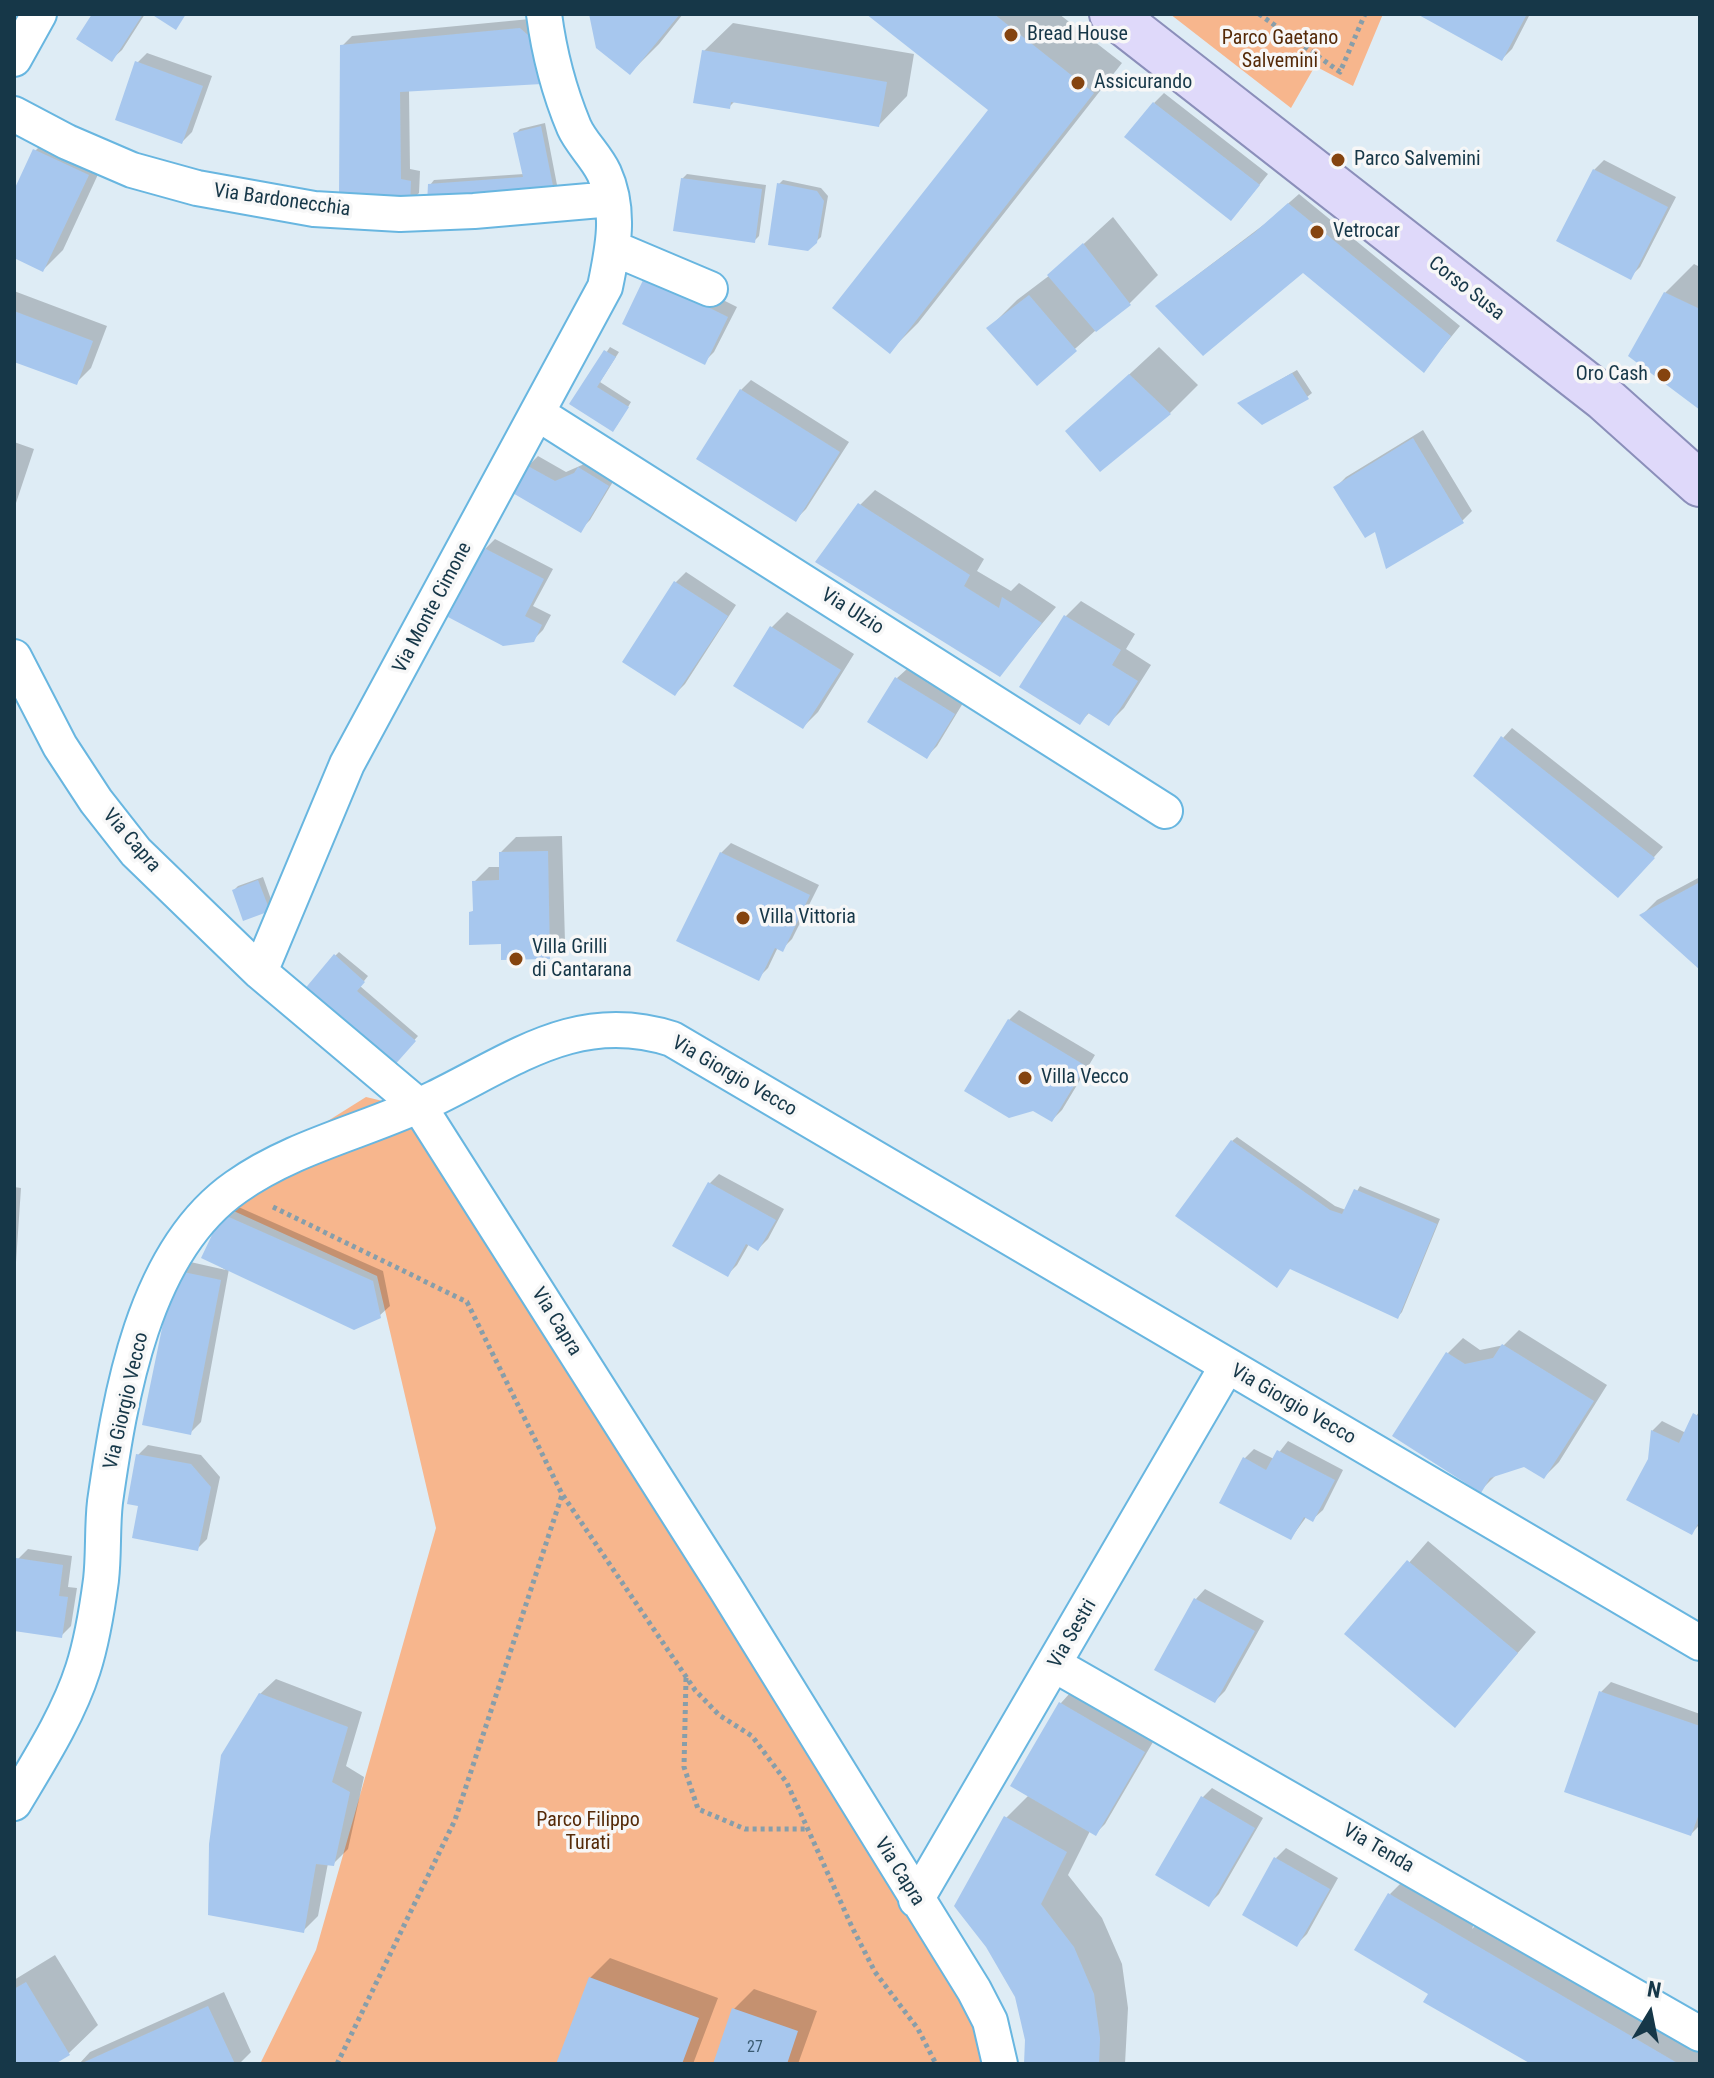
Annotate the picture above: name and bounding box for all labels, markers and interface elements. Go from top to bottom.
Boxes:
place label: Bread House [1027,23,1128,47]
marker: Bread House [1002,26,1020,44]
park label: Parco Gaetano Salvemini [1222,27,1338,74]
place label: Assicurando [1094,71,1192,95]
marker: Assicurando [1069,74,1087,92]
place label: Parco Salvemini [1354,148,1481,172]
marker: Parco Salvemini [1329,151,1347,169]
street label: Via Bardonecchia [212,180,352,222]
place label: Vetrocar [1333,220,1400,244]
marker: Vetrocar [1308,223,1326,241]
street label: Corso Susa [1423,252,1509,326]
place label: Oro Cash [1576,363,1648,387]
marker: Oro Cash [1655,366,1673,384]
street label: Via Monte Cimone [388,538,478,678]
street label: Via Ulzio [816,583,888,641]
street label: Via Capra [97,804,165,878]
place label: Villa Vittoria [759,906,856,930]
marker: Villa Vittoria [734,909,752,927]
place label: Villa Grilli di Cantarana [532,936,632,983]
marker: Villa Grilli di Cantarana [507,950,525,968]
street label: Via Giorgio Vecco [667,1032,801,1122]
place label: Villa Vecco [1041,1066,1129,1090]
marker: Villa Vecco [1016,1069,1034,1087]
street label: Via Capra [526,1283,586,1361]
street label: Via Giorgio Vecco [100,1330,154,1472]
street label: Via Giorgio Vecco [1226,1360,1360,1450]
street label: Via Sestri [1044,1595,1102,1673]
park label: Parco Filippo Turati [536,1809,640,1856]
street label: Via Tenda [1338,1819,1418,1879]
street label: Via Capra [869,1833,929,1911]
north arrow [1610,1974,1690,2054]
text: N [1645,1976,1663,2003]
house number: 27 [747,2038,763,2058]

